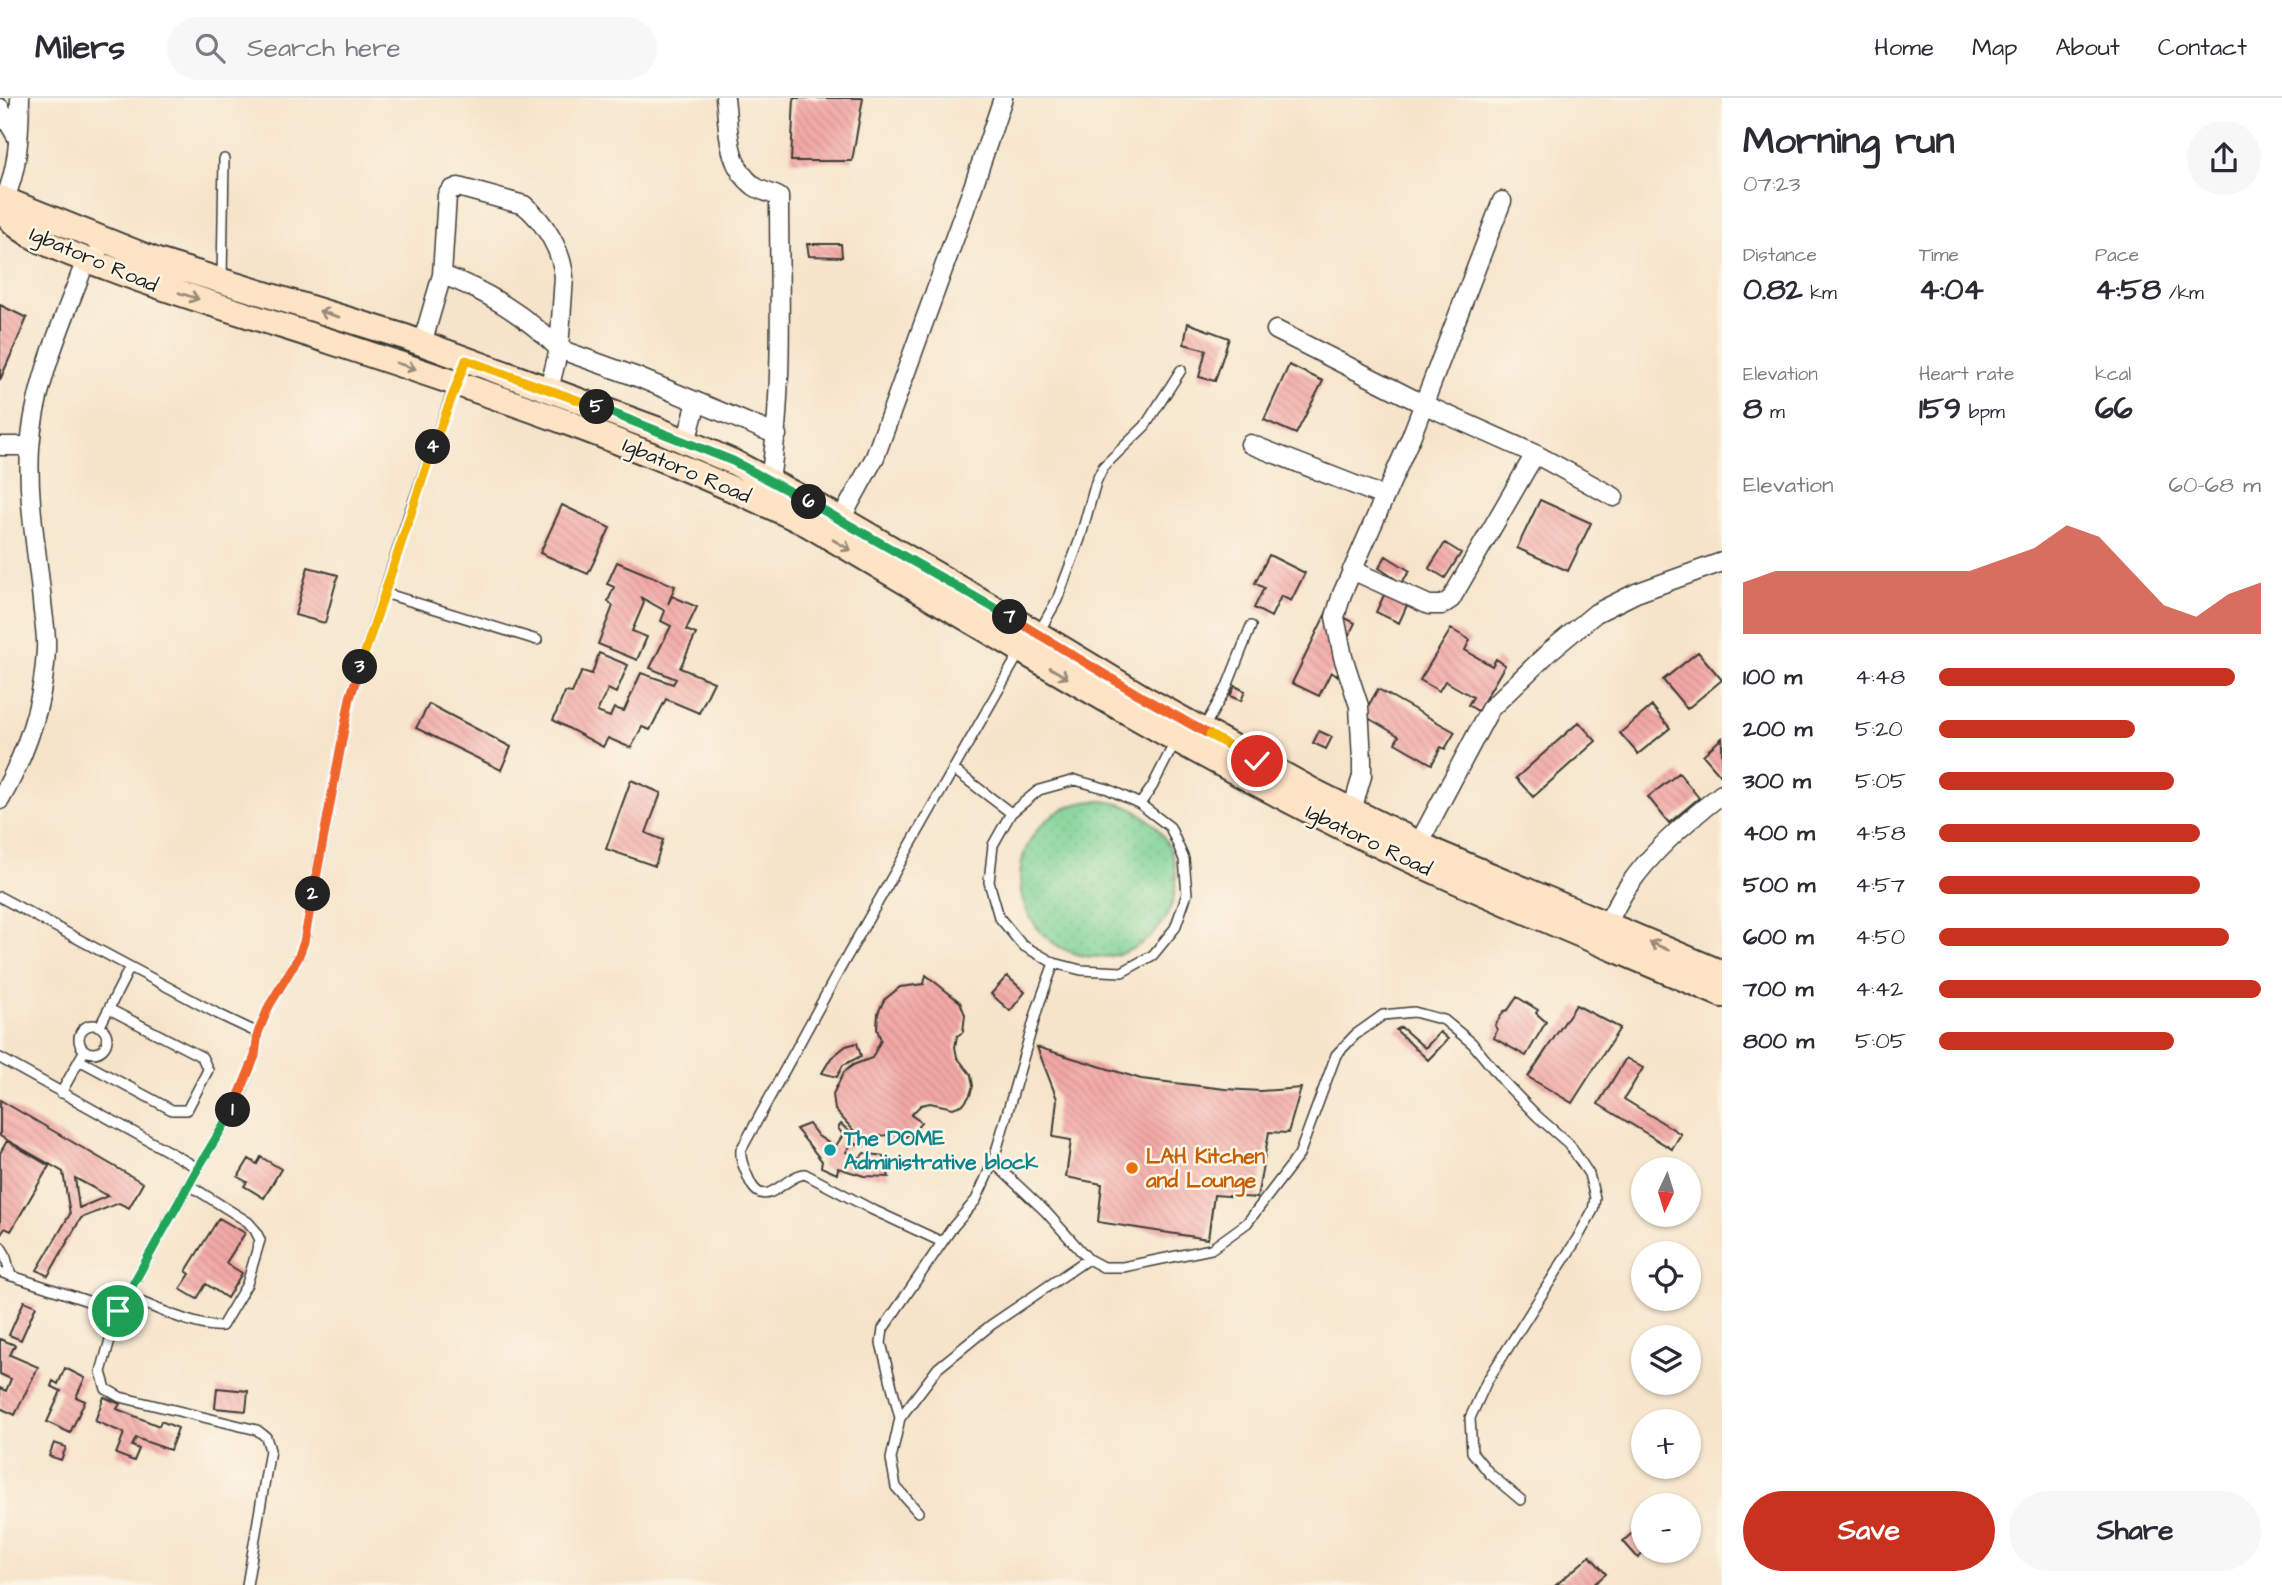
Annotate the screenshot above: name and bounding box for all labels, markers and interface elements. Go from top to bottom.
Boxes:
search box [167,17,657,80]
text: Milers [35,25,125,71]
icon: search [191,29,229,67]
text: Search here [247,30,401,66]
text: Home [1874,31,1934,65]
text: Map [1972,31,2017,65]
text: About [2055,31,2120,65]
text: Contact [2158,31,2247,65]
text: Morning run [1743,116,1955,168]
button: share [2187,121,2261,195]
text: 07:23 [1743,168,1800,200]
street label: Igbatoro Road [24,219,163,301]
text: Distance [1743,242,1817,269]
text: Time [1919,242,1959,269]
text: Pace [2095,242,2139,269]
text: 0.82 [1743,269,1803,311]
text: 4:04 [1919,269,1984,311]
text: 4:58 [2095,269,2161,311]
text: km [1803,280,1837,307]
text: /km [2161,280,2204,307]
one-way arrow [178,291,200,304]
one-way arrow [318,307,340,320]
one-way arrow [394,361,416,373]
text: Elevation [1743,361,1818,388]
text: Heart rate [1919,361,2014,388]
text: kcal [2095,361,2131,388]
text: 8 [1743,388,1762,430]
text: 159 [1919,388,1961,430]
text: 66 [2095,388,2133,430]
pin: 5 [580,390,614,424]
text: 5 [590,393,603,420]
text: m [1762,399,1785,426]
text: bpm [1961,399,2005,426]
pin: 4 [416,430,450,464]
street label: Igbatoro Road [617,430,756,512]
text: 4 [426,433,439,460]
text: Elevation [1743,469,1834,501]
text: 60–68 m [2168,469,2261,501]
pin: 6 [792,484,826,520]
text: 6 [803,488,814,515]
one-way arrow [831,539,852,552]
pin: 7 [992,600,1028,634]
text: 7 [1004,603,1015,630]
pin: 3 [342,650,378,684]
text: 3 [355,653,364,680]
text: 100 m [1743,661,1802,693]
text: 4:48 [1855,661,1905,693]
one-way arrow [1048,666,1068,680]
text: 200 m [1743,713,1812,745]
text: 5:20 [1855,713,1903,745]
pin [1227,731,1287,791]
icon: check [1238,742,1276,780]
text: 300 m [1743,765,1811,797]
text: 5:05 [1855,765,1906,797]
street label: Igbatoro Road [1300,797,1437,885]
text: 400 m [1743,817,1815,849]
text: 4:58 [1855,817,1906,849]
text: 500 m [1743,869,1815,901]
text: 4:57 [1855,869,1905,901]
pin: 2 [296,876,330,912]
text: 2 [307,880,318,907]
text: 600 m [1743,921,1814,953]
text: 4:50 [1855,921,1905,953]
one-way arrow [1649,938,1671,951]
text: 700 m [1743,973,1813,1005]
text: 4:42 [1855,973,1903,1005]
text: 800 m [1743,1025,1814,1057]
text: 5:05 [1855,1025,1906,1057]
pin: 1 [216,1093,250,1128]
text: 1 [231,1096,234,1123]
place label: The DOME Administrative block [843,1124,1038,1177]
marker: The DOME Administrative block [822,1142,838,1158]
place label: LAH Kitchen and Lounge [1145,1142,1266,1197]
north arrow [1631,1157,1701,1227]
map controls [1631,1157,1701,1563]
marker: LAH Kitchen and Lounge [1124,1160,1140,1176]
button: locate [1631,1241,1701,1311]
pin [88,1281,148,1341]
icon: arrive [99,1292,137,1330]
button: layers [1631,1325,1701,1395]
button: + [1631,1409,1701,1479]
button: Save [1743,1491,1995,1571]
button: Share [2009,1491,2261,1571]
button: − [1631,1493,1701,1563]

